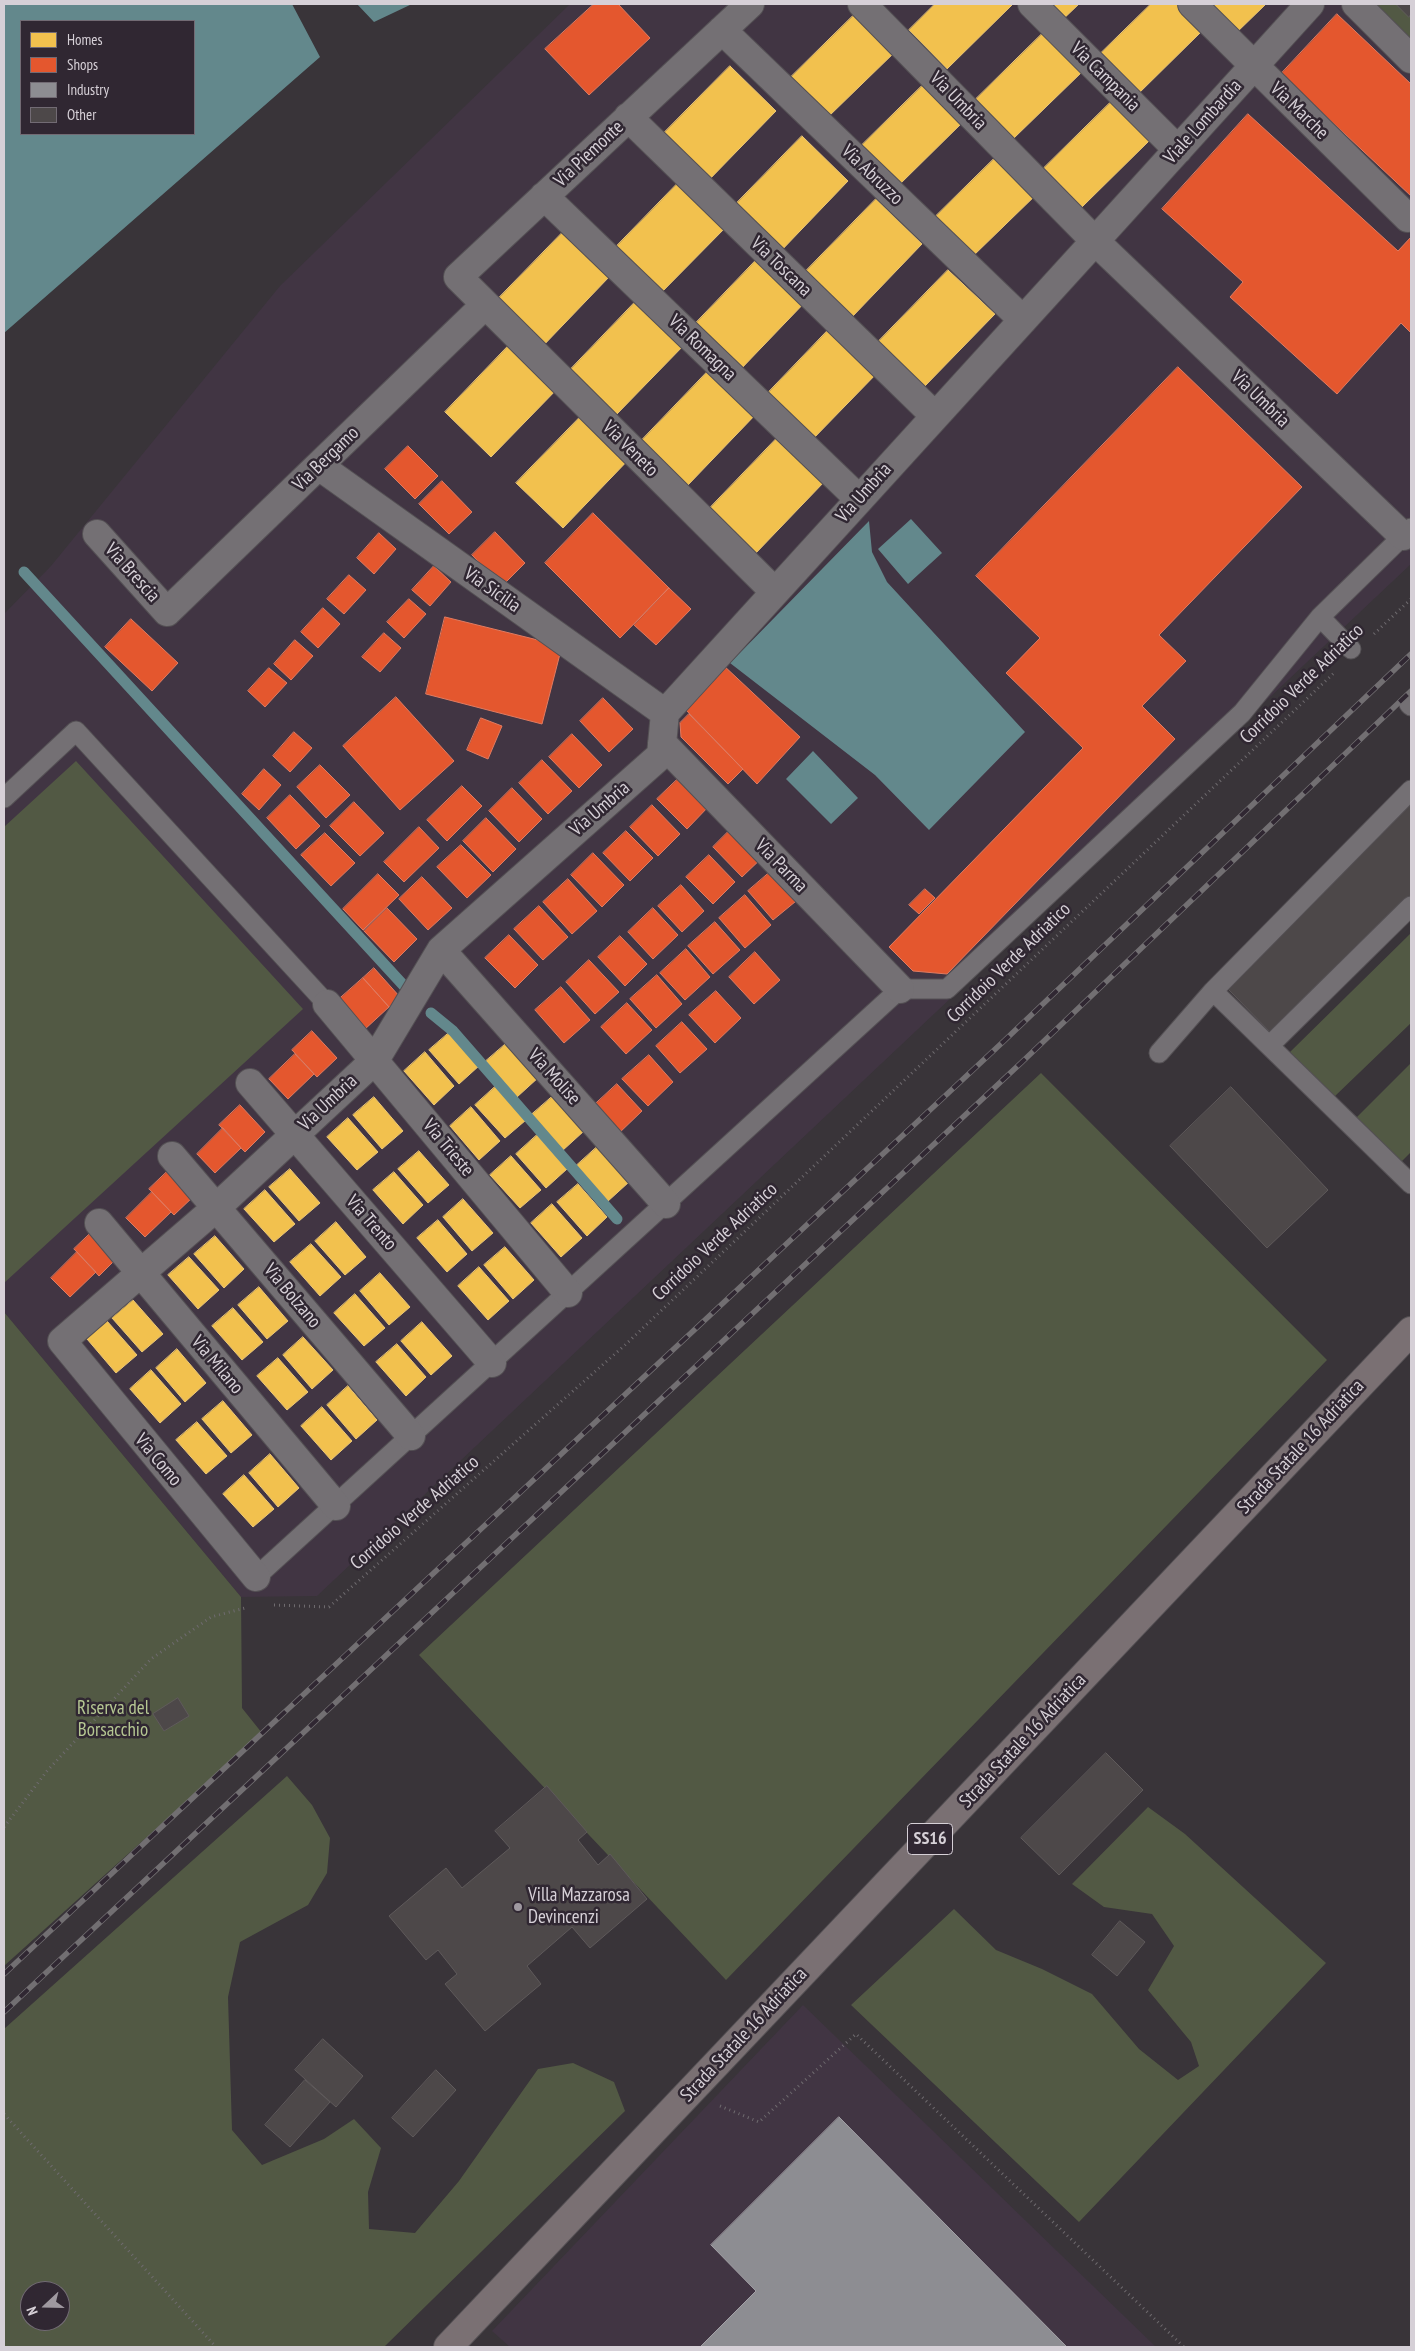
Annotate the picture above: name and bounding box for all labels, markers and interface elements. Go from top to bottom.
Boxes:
legend [20,20,195,135]
text: Homes [67,30,103,49]
street label: Via Campania [1066,38,1144,116]
text: Shops [67,55,98,74]
street label: Via Umbria [925,67,991,135]
street label: Viale Lombardia [1159,75,1247,169]
street label: Via Marche [1265,78,1333,144]
text: Industry [67,80,109,99]
text: Other [67,105,96,124]
street label: Via Piemonte [549,116,629,192]
street label: Via Abruzzo [836,140,908,210]
street label: Via Toscana [746,232,816,302]
street label: Via Romagna [663,310,741,386]
street label: Via Umbria [1226,366,1294,432]
street label: Via Veneto [597,416,663,482]
street label: Via Bergamo [288,422,364,496]
street label: Via Umbria [831,459,897,527]
street label: Via Brescia [100,539,164,607]
street label: Via Sicilia [459,562,525,618]
street label: Corridoio Verde Adriatico [1236,619,1368,749]
street label: Via Umbria [565,777,635,841]
street label: Via Parma [750,835,812,897]
street label: Corridoio Verde Adriatico [943,898,1075,1028]
street label: Via Molise [523,1044,585,1110]
street label: Via Umbria [294,1070,362,1136]
street label: Via Trieste [417,1115,479,1181]
street label: Corridoio Verde Adriatico [648,1178,782,1306]
street label: Via Trento [341,1191,401,1255]
street label: Via Bolzano [258,1259,326,1333]
street label: Via Milano [186,1331,248,1399]
street label: Strada Statale 16 Adriatica [1233,1375,1369,1519]
street label: Via Como [130,1429,186,1491]
street label: Corridoio Verde Adriatico [346,1451,484,1575]
street label: Strada Statale 16 Adriatica [955,1669,1091,1813]
park label: Riserva del Borsacchio [77,1698,149,1742]
road number: SS16 [908,1824,952,1855]
place label: Villa Mazzarosa Devincenzi [528,1885,630,1929]
marker: Villa Mazzarosa Devincenzi [512,1901,524,1913]
street label: Strada Statale 16 Adriatica [676,1963,812,2107]
north arrow [20,2281,70,2331]
text: N [22,2304,42,2318]

